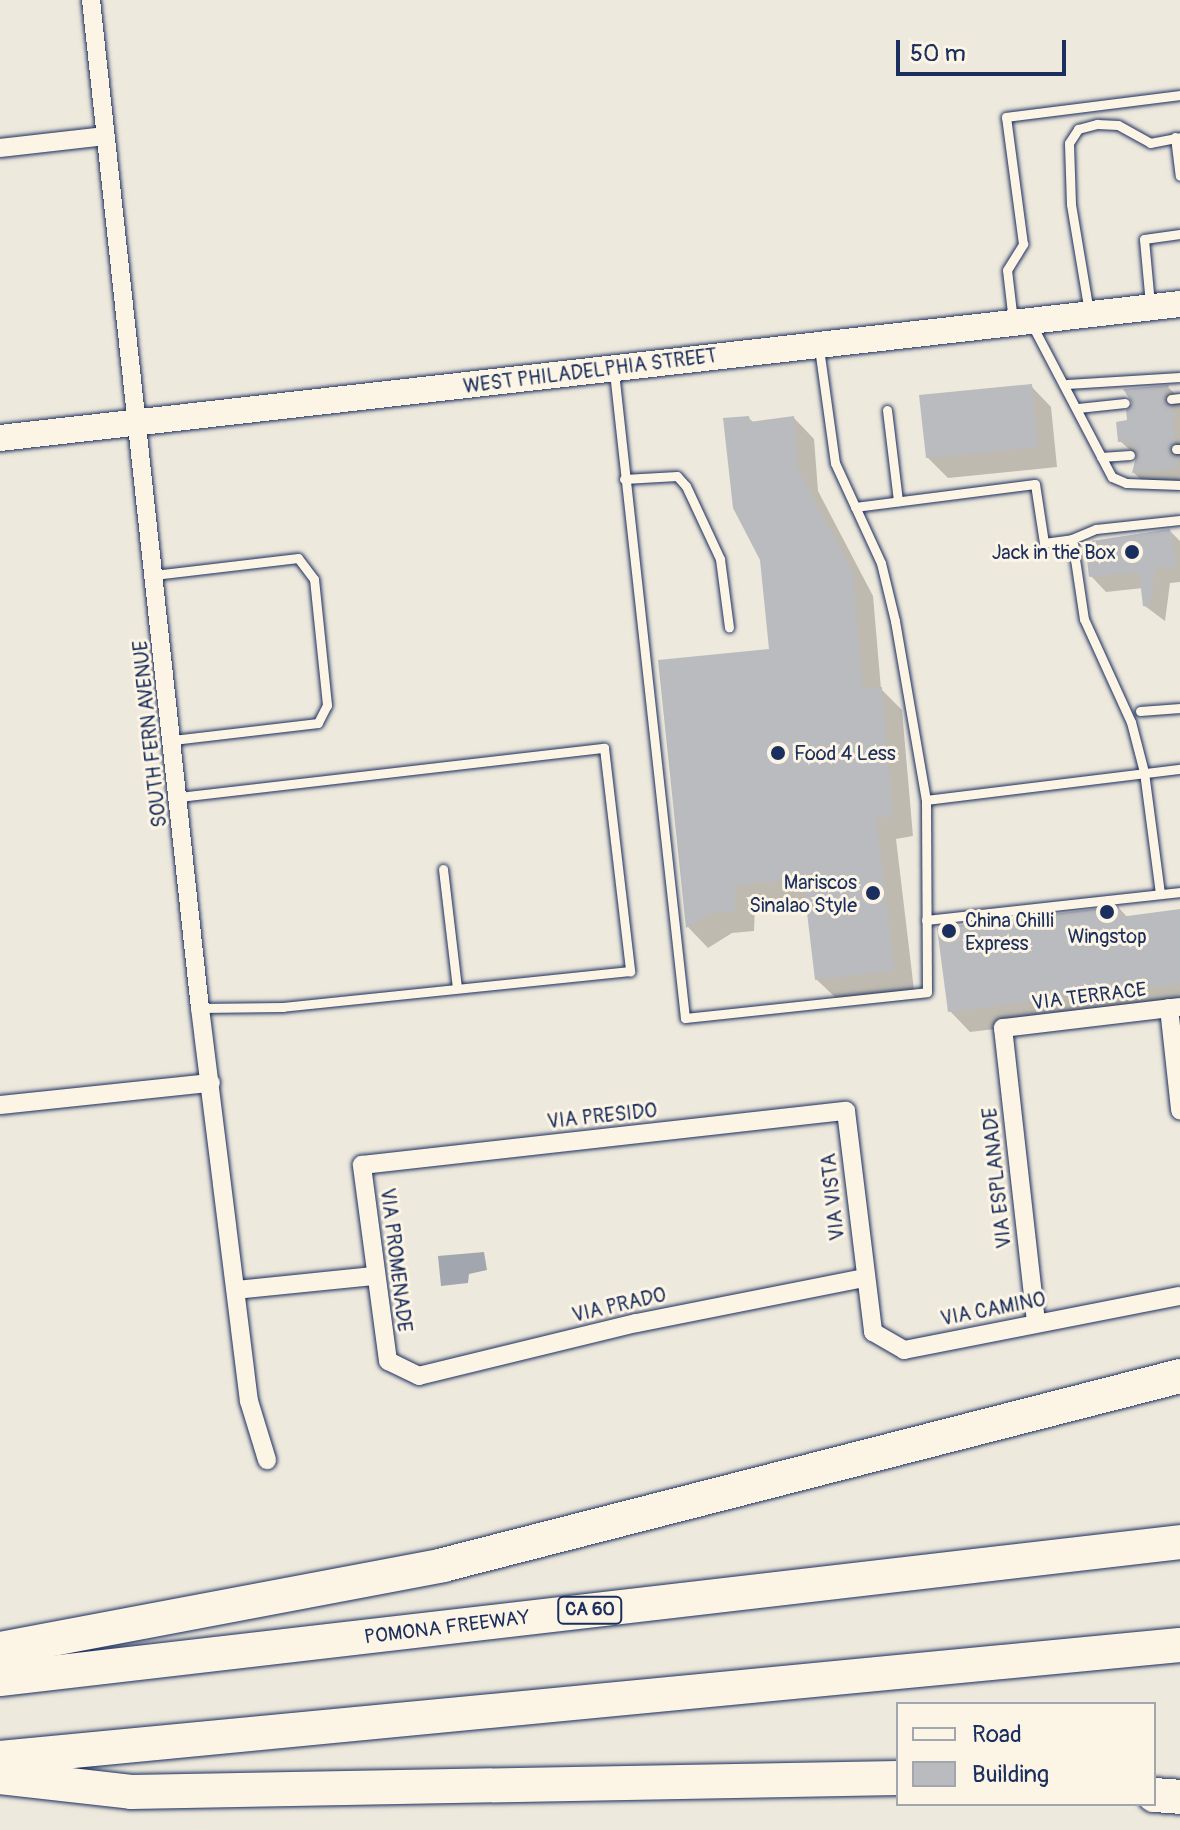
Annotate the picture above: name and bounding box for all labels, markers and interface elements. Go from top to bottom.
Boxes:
scale bar [900,24,1070,74]
text: 50 m [910,39,966,68]
street label: WEST PHILADELPHIA STREET [462,344,718,398]
place label: Jack in the Box [992,540,1116,564]
marker: Jack in the Box [1123,543,1141,561]
street label: SOUTH FERN AVENUE [128,639,172,829]
place label: Food 4 Less [794,741,896,765]
marker: Food 4 Less [769,744,787,762]
place label: Mariscos Sinalao Style [749,870,857,917]
marker: Mariscos Sinalao Style [864,884,882,902]
marker: Wingstop [1098,903,1116,921]
place label: China Chilli Express [965,908,1054,955]
marker: China Chilli Express [940,922,958,940]
place label: Wingstop [1067,924,1147,948]
street label: VIA TERRACE [1030,977,1148,1015]
street label: VIA PRESIDO [546,1098,658,1134]
street label: VIA ESPLANADE [978,1106,1016,1250]
street label: VIA VISTA [816,1152,850,1242]
street label: VIA PROMENADE [375,1187,417,1333]
street label: VIA PRADO [570,1283,668,1327]
street label: VIA CAMINO [938,1287,1048,1331]
road number: CA 60 [556,1596,624,1624]
street label: POMONA FREEWAY [363,1605,531,1649]
legend [896,1702,1156,1806]
text: Road [972,1720,1022,1749]
text: Building [972,1760,1049,1789]

